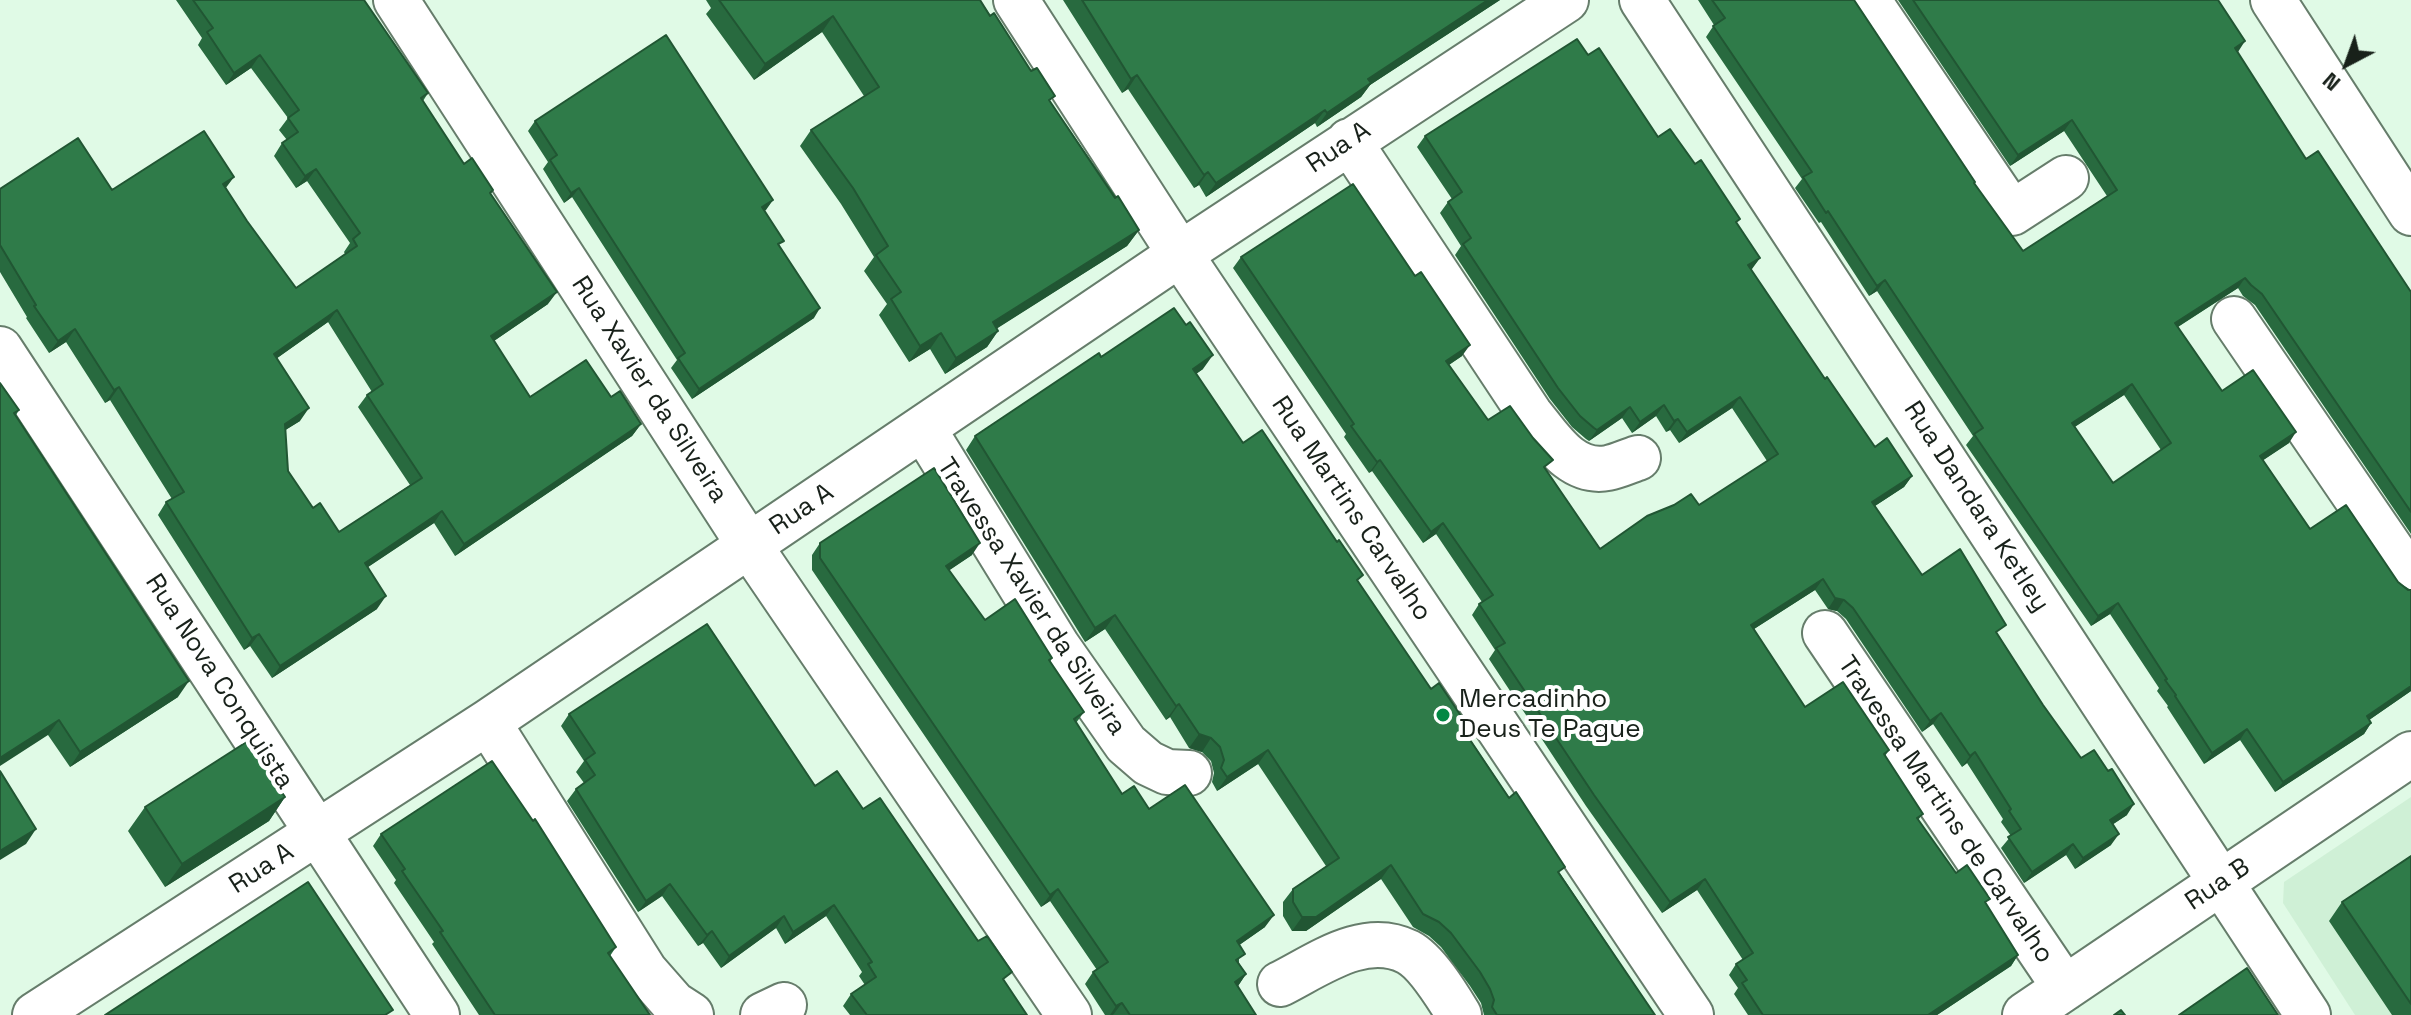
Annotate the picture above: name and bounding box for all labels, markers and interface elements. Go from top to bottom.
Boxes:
north arrow [2307,24,2387,104]
text: N [2317,67,2346,98]
street label: Rua A [1301,115,1377,181]
street label: Rua Xavier da Silveira [564,271,734,509]
street label: Rua Martins Carvalho [1264,391,1438,627]
street label: Rua Dandara Ketley [1896,396,2056,618]
street label: Travessa Xavier da Silveira [930,453,1132,741]
street label: Rua A [764,477,840,543]
street label: Rua Nova Conquista [138,569,300,795]
street label: Travessa Martins de Carvalho [1830,650,2060,970]
place label: Mercadinho Deus Te Pague [1459,684,1641,746]
marker: Mercadinho Deus Te Pague [1434,706,1452,724]
street label: Rua A [224,837,300,901]
street label: Rua B [2180,852,2256,918]

